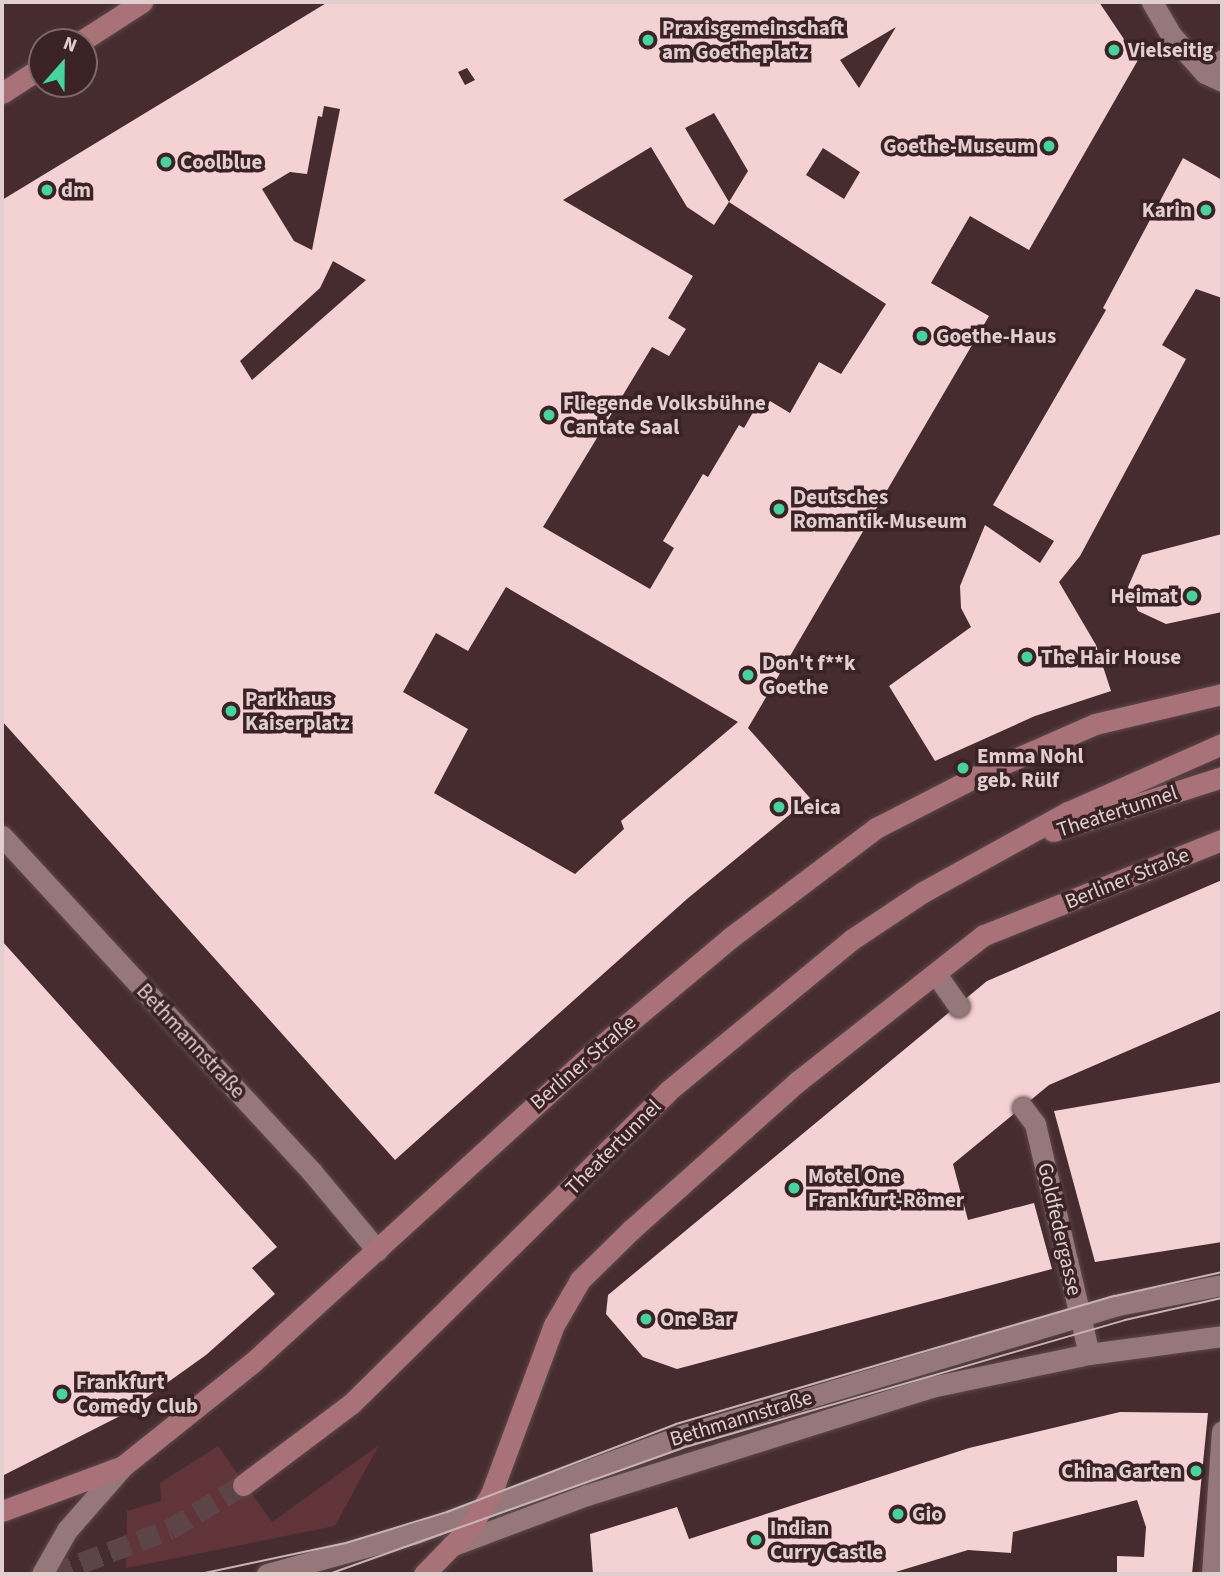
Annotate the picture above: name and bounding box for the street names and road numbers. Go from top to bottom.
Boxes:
street label: Theatertunnel [1054,780,1180,842]
street label: Berliner Straße [1061,842,1193,914]
street label: Bethmannstraße [132,979,250,1103]
street label: Berliner Straße [525,1009,641,1115]
street label: Theatertunnel [560,1094,666,1200]
street label: Goldfedergasse [1032,1160,1088,1298]
street label: Bethmannstraße [667,1384,815,1452]

